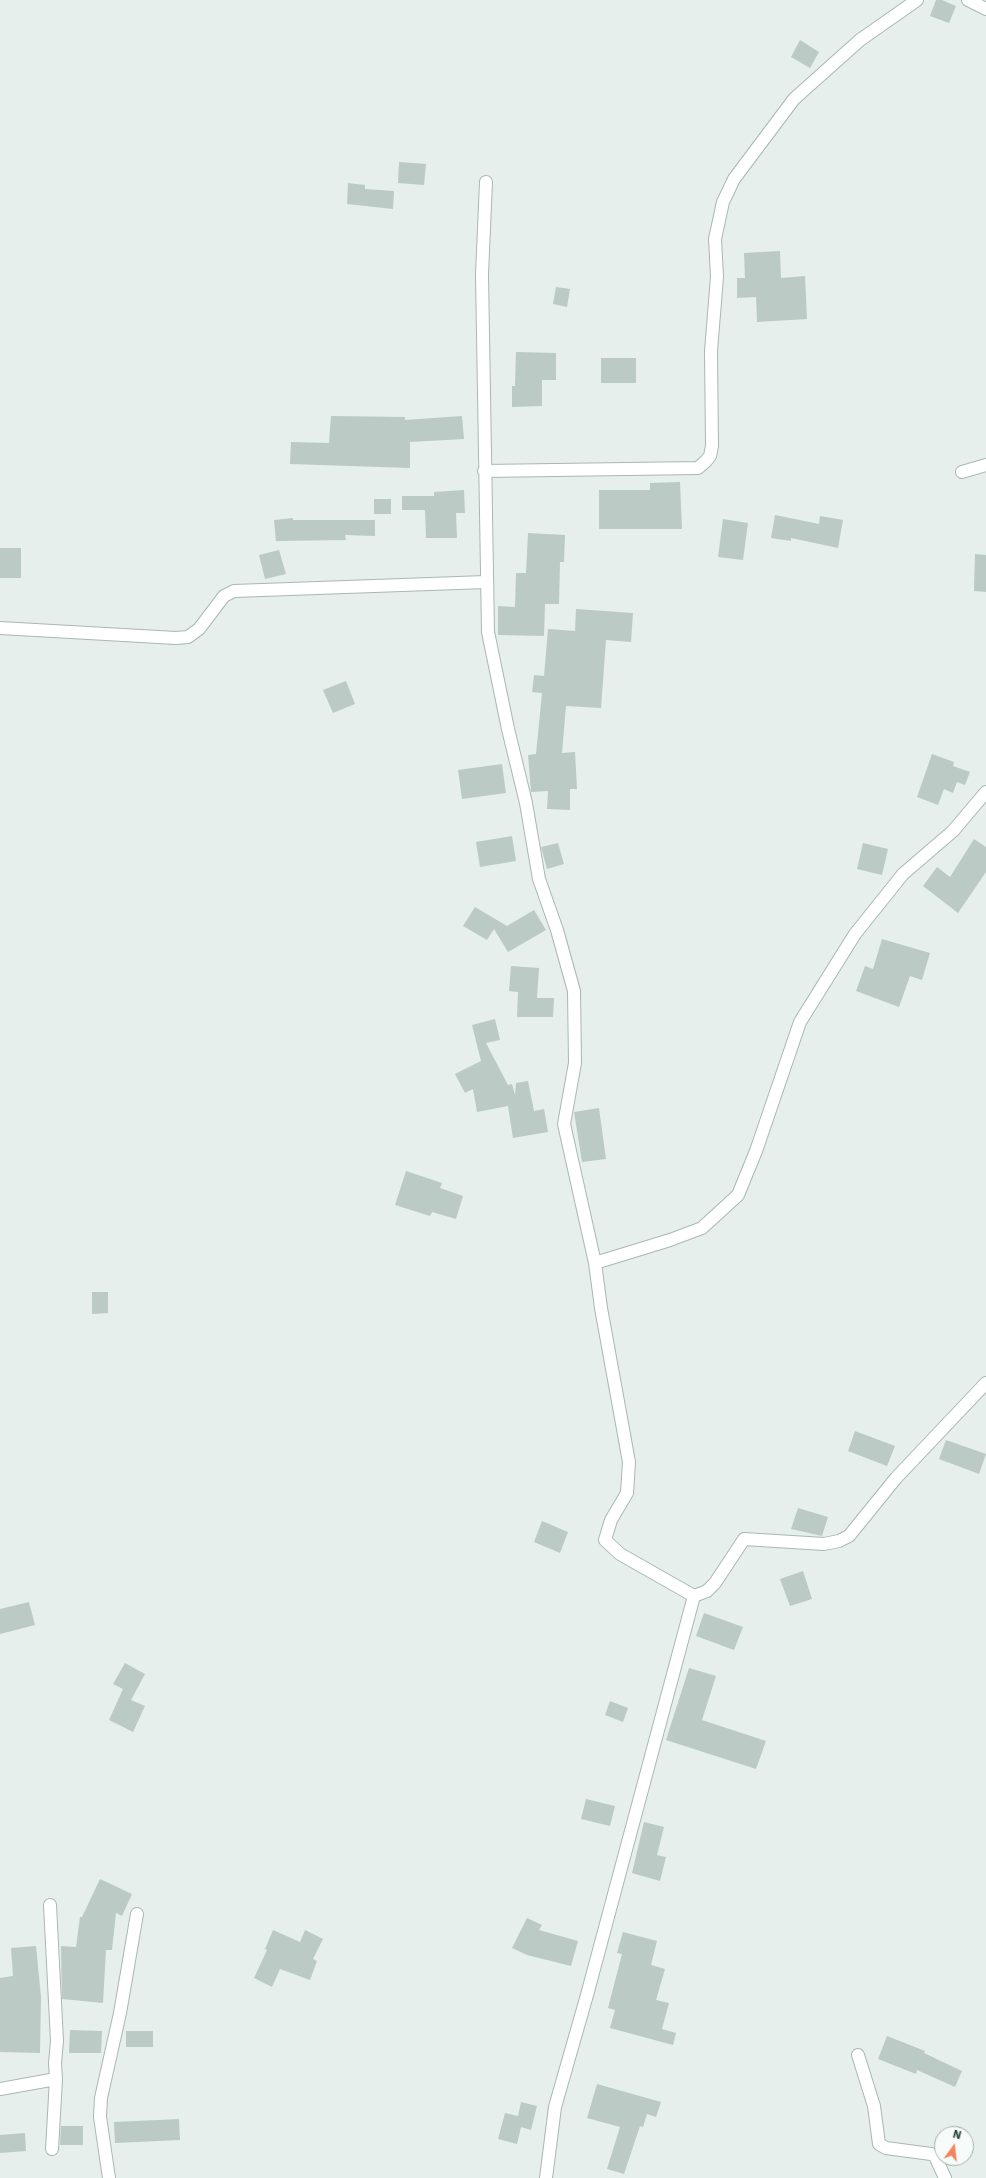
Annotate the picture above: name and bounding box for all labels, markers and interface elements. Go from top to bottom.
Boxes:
north arrow [934,2126,974,2166]
text: N [951,2128,963,2142]

